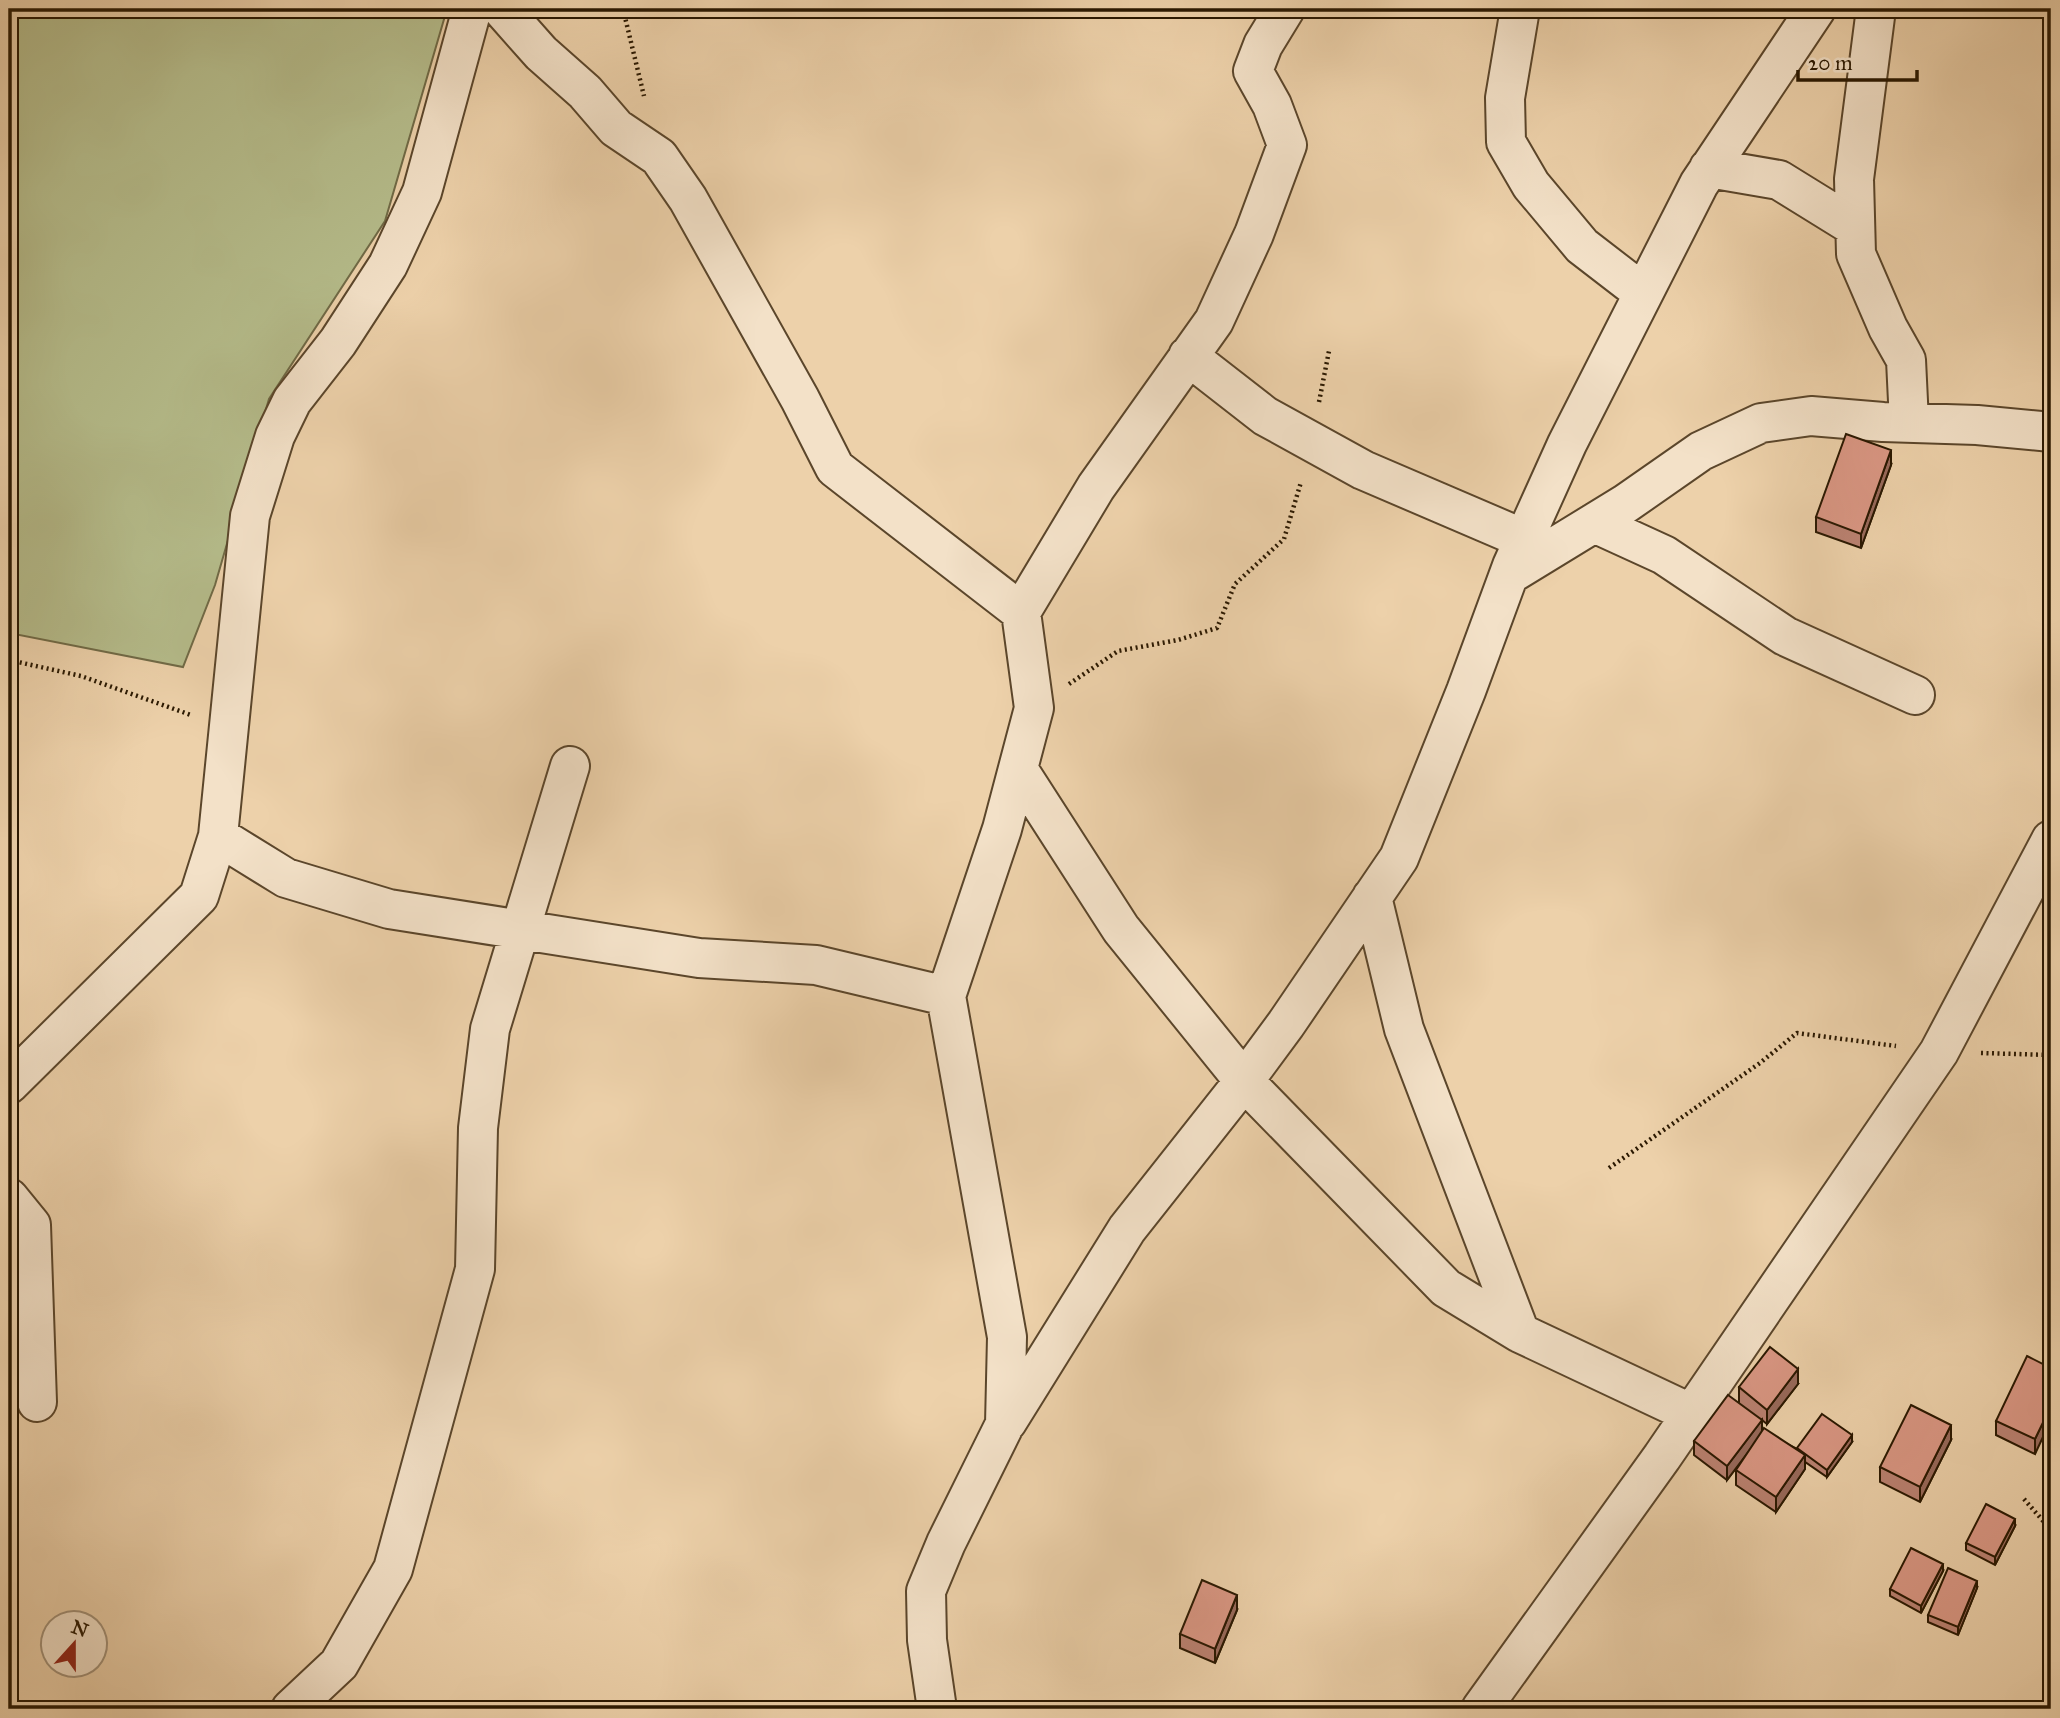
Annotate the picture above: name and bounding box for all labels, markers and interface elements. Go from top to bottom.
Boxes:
scale bar [1798,38,1916,82]
text: 20 m [1808,50,1853,76]
north arrow [38,1610,108,1680]
text: N [68,1615,92,1642]

